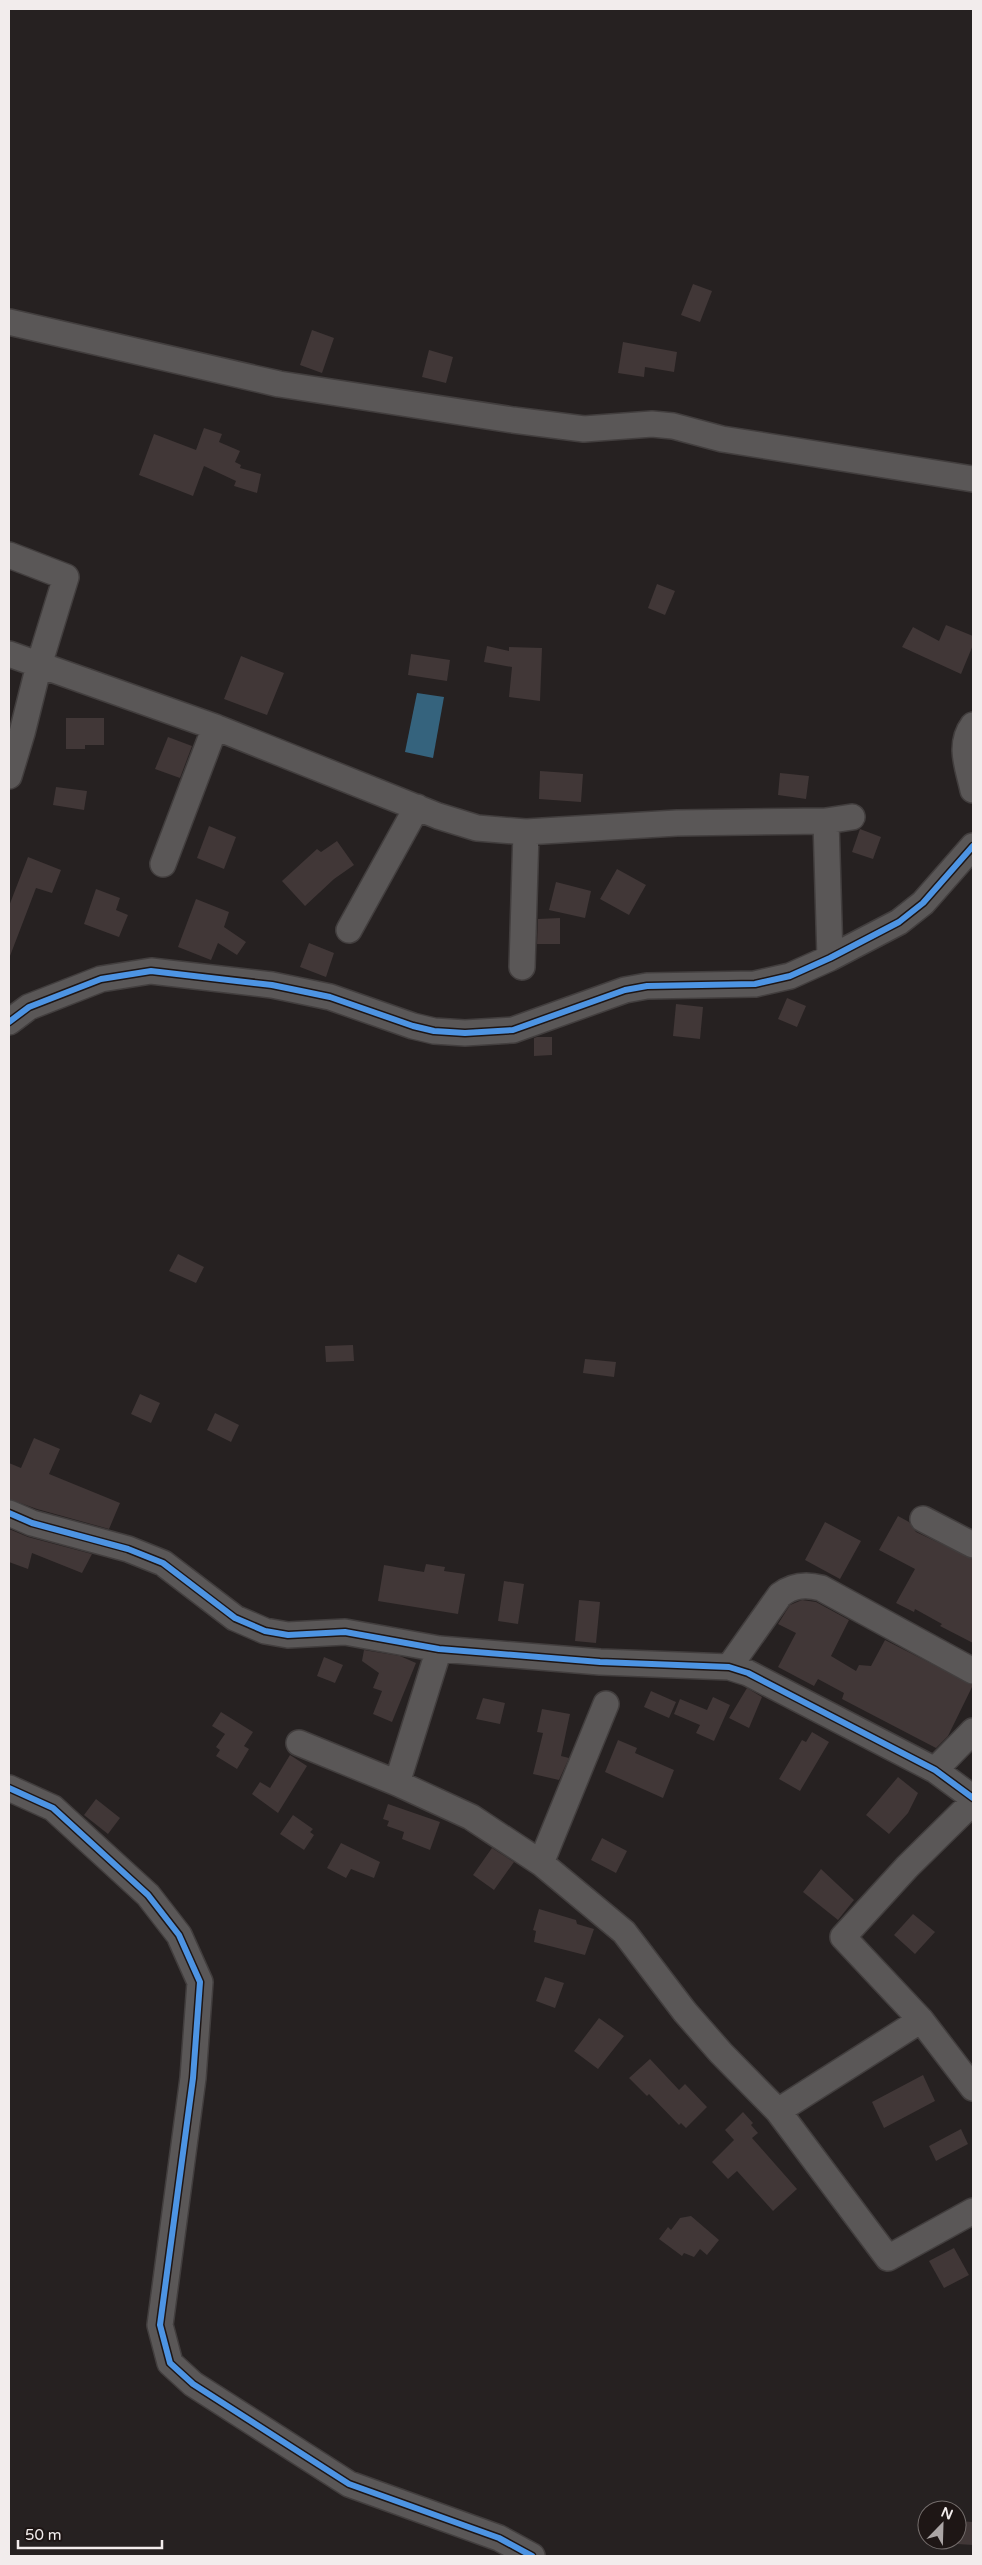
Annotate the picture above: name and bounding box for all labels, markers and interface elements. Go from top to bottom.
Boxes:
north arrow [917,2500,967,2550]
text: N [938,2503,955,2524]
scale bar [18,2518,161,2550]
text: 50 m [25,2526,62,2544]

